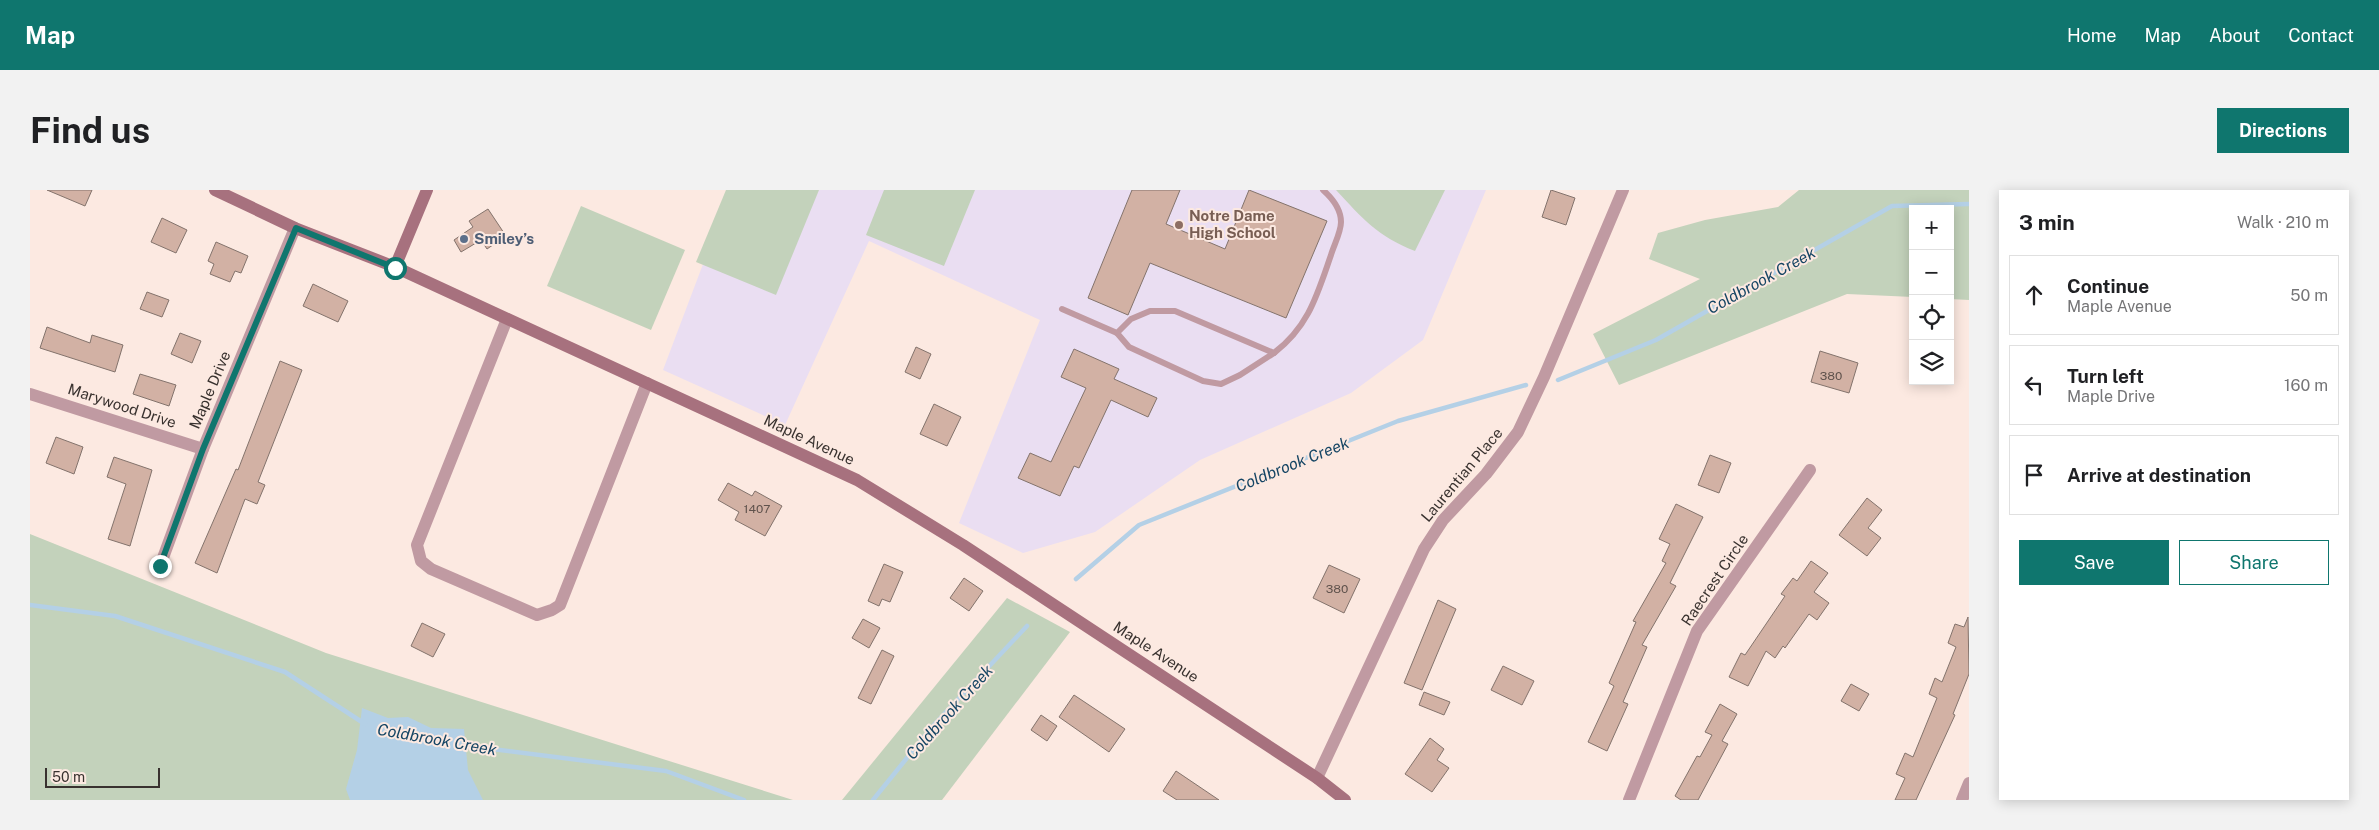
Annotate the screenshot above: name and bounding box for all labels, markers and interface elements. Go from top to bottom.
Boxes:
text: Map [25,21,75,49]
text: Home [2067,25,2117,46]
text: Map [2145,25,2181,46]
text: About [2209,25,2260,46]
text: Contact [2288,25,2354,46]
button: Directions [2217,108,2349,153]
text: Find us [30,110,150,151]
map controls [1909,205,1954,385]
button: + [1909,205,1954,250]
place label: Notre Dame High School [1189,207,1276,241]
text: 3 min [2019,210,2075,235]
text: Walk · 210 m [2237,213,2329,232]
marker: Notre Dame High School [1173,219,1185,231]
place label: Smiley’s [474,230,534,247]
marker: Smiley’s [458,233,470,245]
water label: Coldbrook Creek [1704,243,1819,318]
button: − [1909,250,1954,295]
route start [384,257,407,280]
text: Continue [2067,275,2149,297]
icon: ahead [2020,281,2048,309]
text: 50 m [2290,286,2328,305]
button: locate [1909,295,1954,340]
text: Maple Avenue [2067,297,2172,316]
button: layers [1909,340,1954,385]
street label: Maple Drive [186,348,233,431]
text: Turn left [2067,365,2144,387]
house number: 380 [1820,369,1842,383]
icon: left [2020,371,2048,399]
text: 160 m [2284,376,2328,395]
street label: Marywood Drive [66,380,178,431]
text: Maple Drive [2067,387,2155,406]
street label: Maple Avenue [761,411,857,468]
street label: Laurentian Place [1417,424,1506,525]
water label: Coldbrook Creek [1233,433,1352,496]
icon: arrive [2020,461,2048,489]
text: Arrive at destination [2067,464,2251,486]
house number: 1407 [744,502,770,516]
street label: Raecrest Circle [1678,531,1751,629]
button: Save [2019,540,2169,585]
button: Share [2179,540,2329,585]
route end [149,555,172,578]
house number: 380 [1326,582,1348,596]
street label: Maple Avenue [1110,618,1202,685]
water label: Coldbrook Creek [902,661,997,764]
water label: Coldbrook Creek [376,720,498,759]
scale bar [45,765,160,788]
text: 50 m [52,769,85,785]

